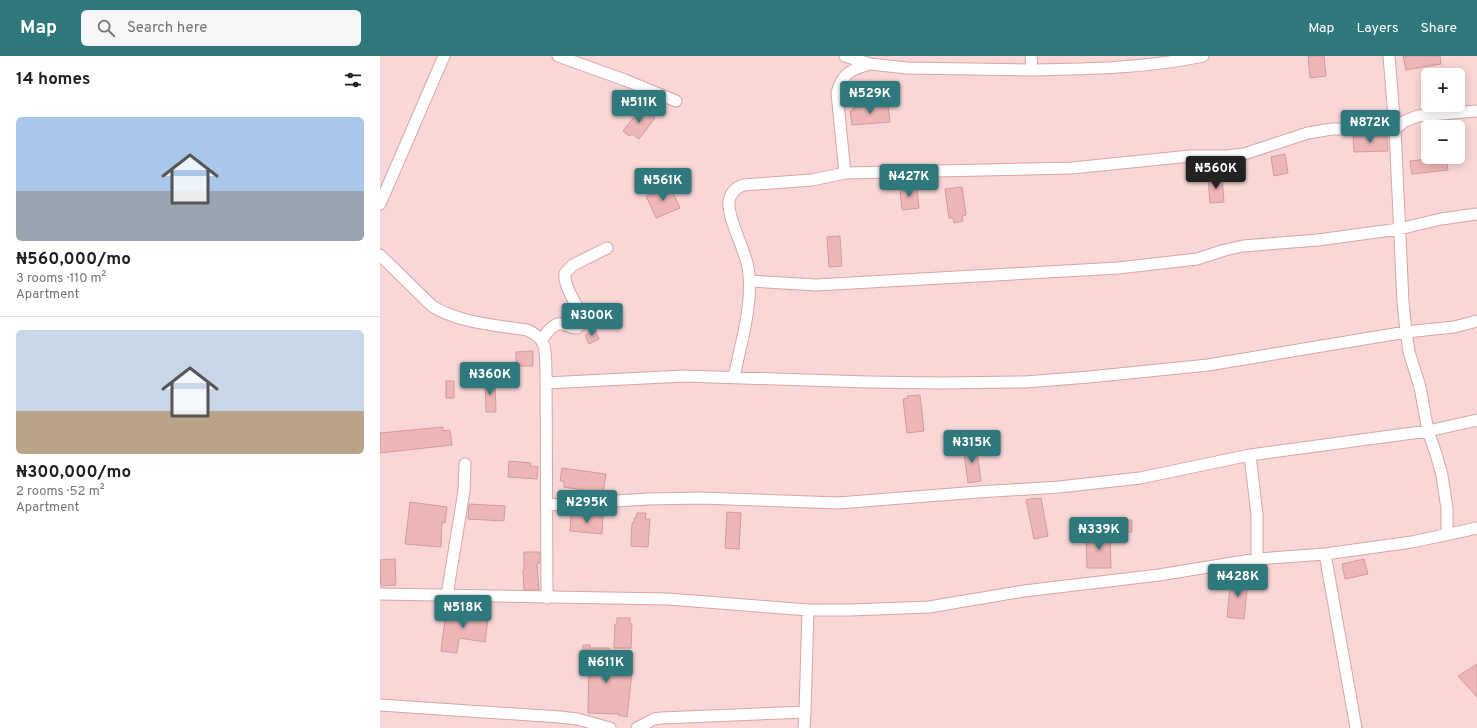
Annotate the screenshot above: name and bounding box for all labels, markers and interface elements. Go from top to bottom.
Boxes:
search box [81,10,361,46]
text: Map [20,16,57,40]
icon: search [95,17,117,39]
text: Search here [127,19,207,38]
text: Map [1308,20,1334,37]
text: Layers [1356,20,1398,37]
text: Share [1420,20,1457,37]
map controls [1421,68,1465,164]
button: + [1421,68,1465,112]
text: 14 homes [16,69,90,91]
icon: filters [342,69,364,91]
pin: ₦529K [842,81,898,115]
text: ₦529K [849,86,891,102]
pin: ₦511K [611,90,667,124]
text: ₦511K [621,95,657,111]
pin: ₦872K [1342,110,1398,144]
text: ₦872K [1350,115,1390,131]
button: − [1421,120,1465,164]
icon: home [154,143,226,215]
pin: ₦560K [1188,156,1244,190]
text: ₦560K [1195,161,1237,177]
pin: ₦427K [881,164,937,198]
pin: ₦561K [635,168,691,202]
text: ₦427K [888,169,930,185]
text: ₦561K [643,173,683,189]
text: ₦560,000/mo [16,249,131,271]
text: 3 rooms · 110 m² [16,271,106,287]
text: Apartment [16,287,79,303]
pin: ₦300K [564,303,620,337]
text: ₦300K [571,308,613,324]
icon: home [154,356,226,428]
pin: ₦360K [462,362,518,396]
text: ₦360K [469,367,511,383]
pin: ₦315K [944,430,1000,464]
text: ₦315K [953,435,991,451]
text: ₦300,000/mo [16,462,131,484]
text: 2 rooms · 52 m² [16,484,104,500]
pin: ₦295K [559,490,615,524]
text: ₦295K [566,495,608,511]
text: Apartment [16,500,79,516]
pin: ₦339K [1071,517,1127,551]
text: ₦339K [1078,522,1120,538]
pin: ₦428K [1210,564,1266,598]
text: ₦428K [1217,569,1259,585]
pin: ₦518K [435,595,491,629]
text: ₦518K [443,600,483,616]
pin: ₦611K [578,650,634,684]
text: ₦611K [588,655,624,671]

